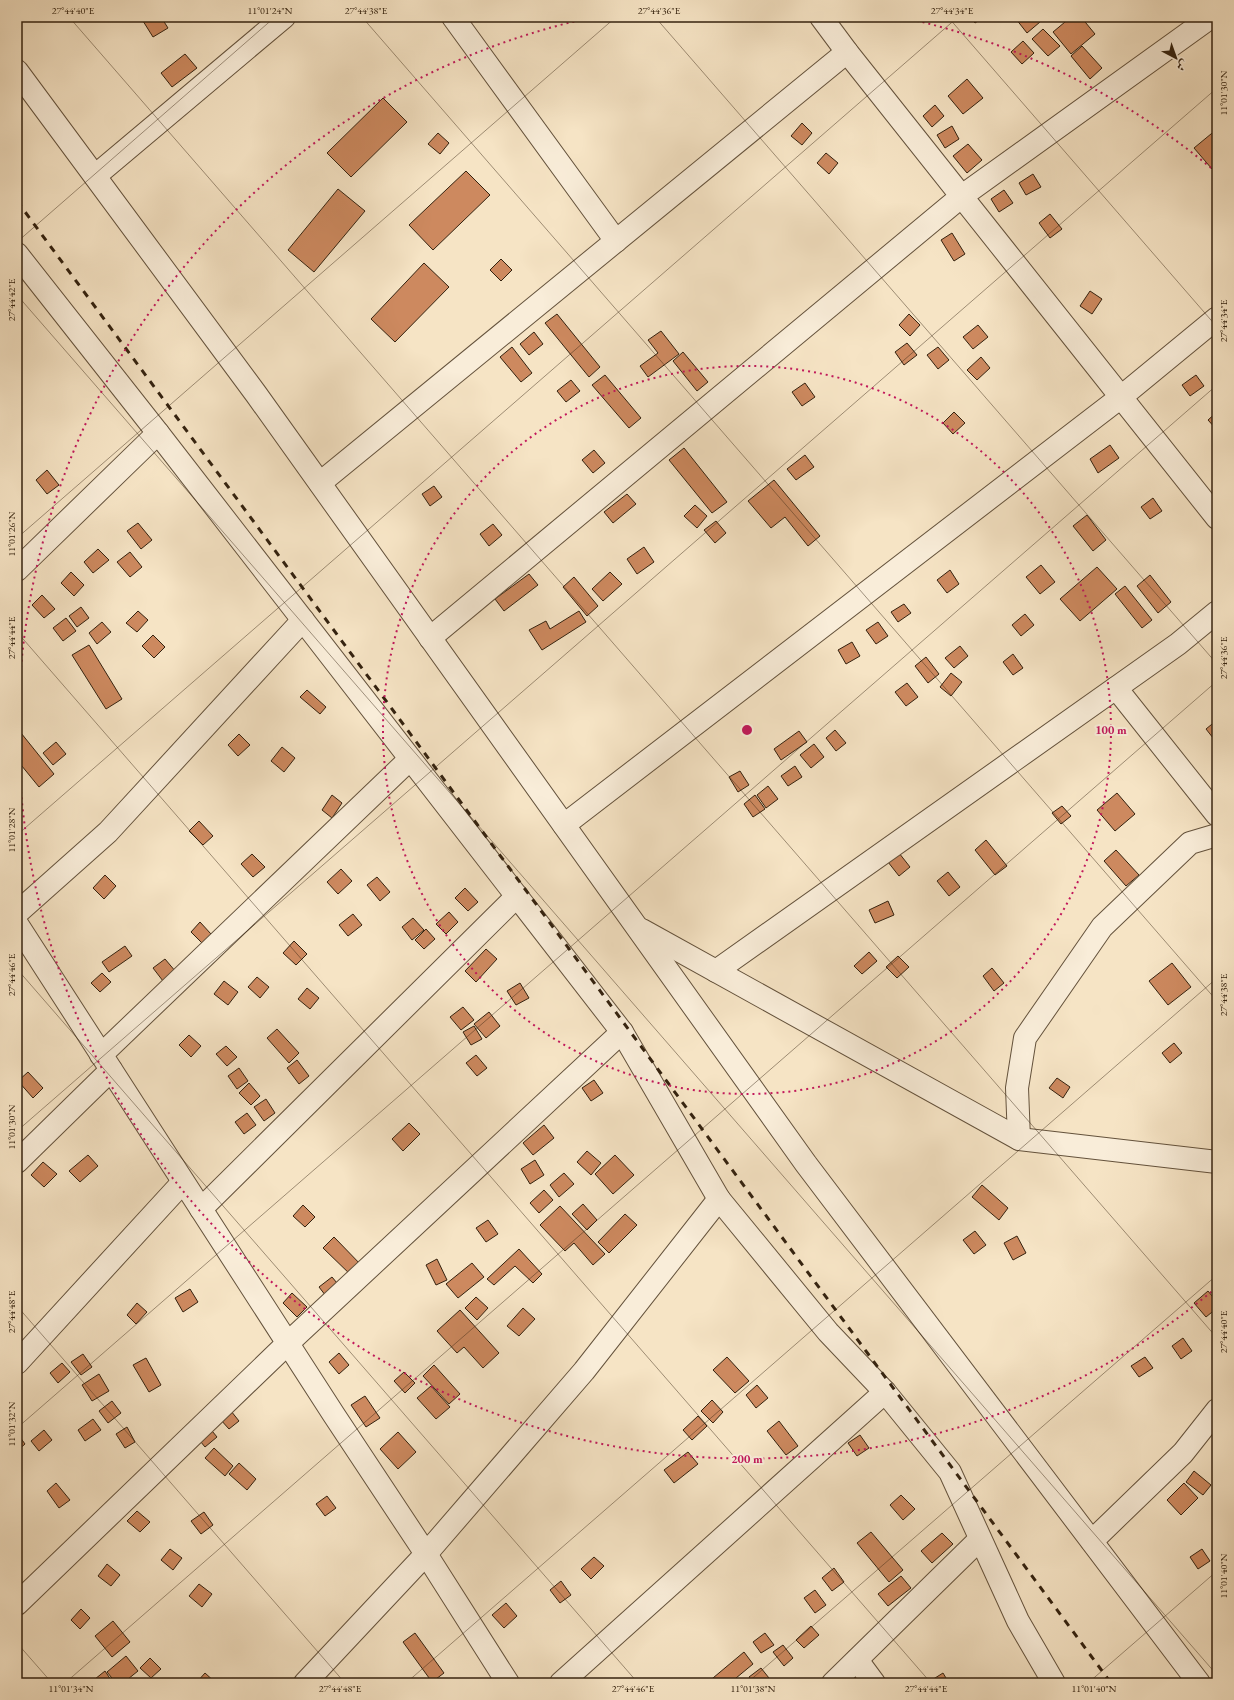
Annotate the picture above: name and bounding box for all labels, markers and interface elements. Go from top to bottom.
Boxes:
text: 27°44'40"E [52,4,95,17]
text: 11°01'24"N [248,4,293,17]
text: 27°44'38"E [345,4,388,17]
text: 27°44'36"E [638,4,681,17]
text: 27°44'34"E [931,4,974,17]
north arrow [1156,38,1196,78]
text: ش [1174,57,1191,74]
text: 11°01'30"N [1217,70,1230,115]
text: 27°44'42"E [5,278,18,321]
text: 27°44'34"E [1217,299,1230,342]
text: 11°01'26"N [5,511,18,556]
text: 27°44'44"E [5,616,18,659]
text: 27°44'36"E [1217,636,1230,679]
text: 100 m [1095,722,1127,738]
centre of rings [740,723,754,737]
text: 11°01'28"N [5,807,18,852]
text: 27°44'46"E [5,953,18,996]
text: 27°44'38"E [1217,973,1230,1016]
text: 11°01'30"N [5,1104,18,1149]
text: 27°44'48"E [5,1290,18,1333]
text: 27°44'40"E [1217,1310,1230,1353]
text: 11°01'32"N [5,1401,18,1446]
text: 200 m [731,1451,763,1467]
text: 11°01'40"N [1217,1553,1230,1598]
text: 11°01'34"N [49,1682,94,1695]
text: 27°44'48"E [319,1682,362,1695]
text: 27°44'46"E [612,1682,655,1695]
text: 11°01'38"N [731,1682,776,1695]
text: 27°44'44"E [905,1682,948,1695]
text: 11°01'40"N [1072,1682,1117,1695]

